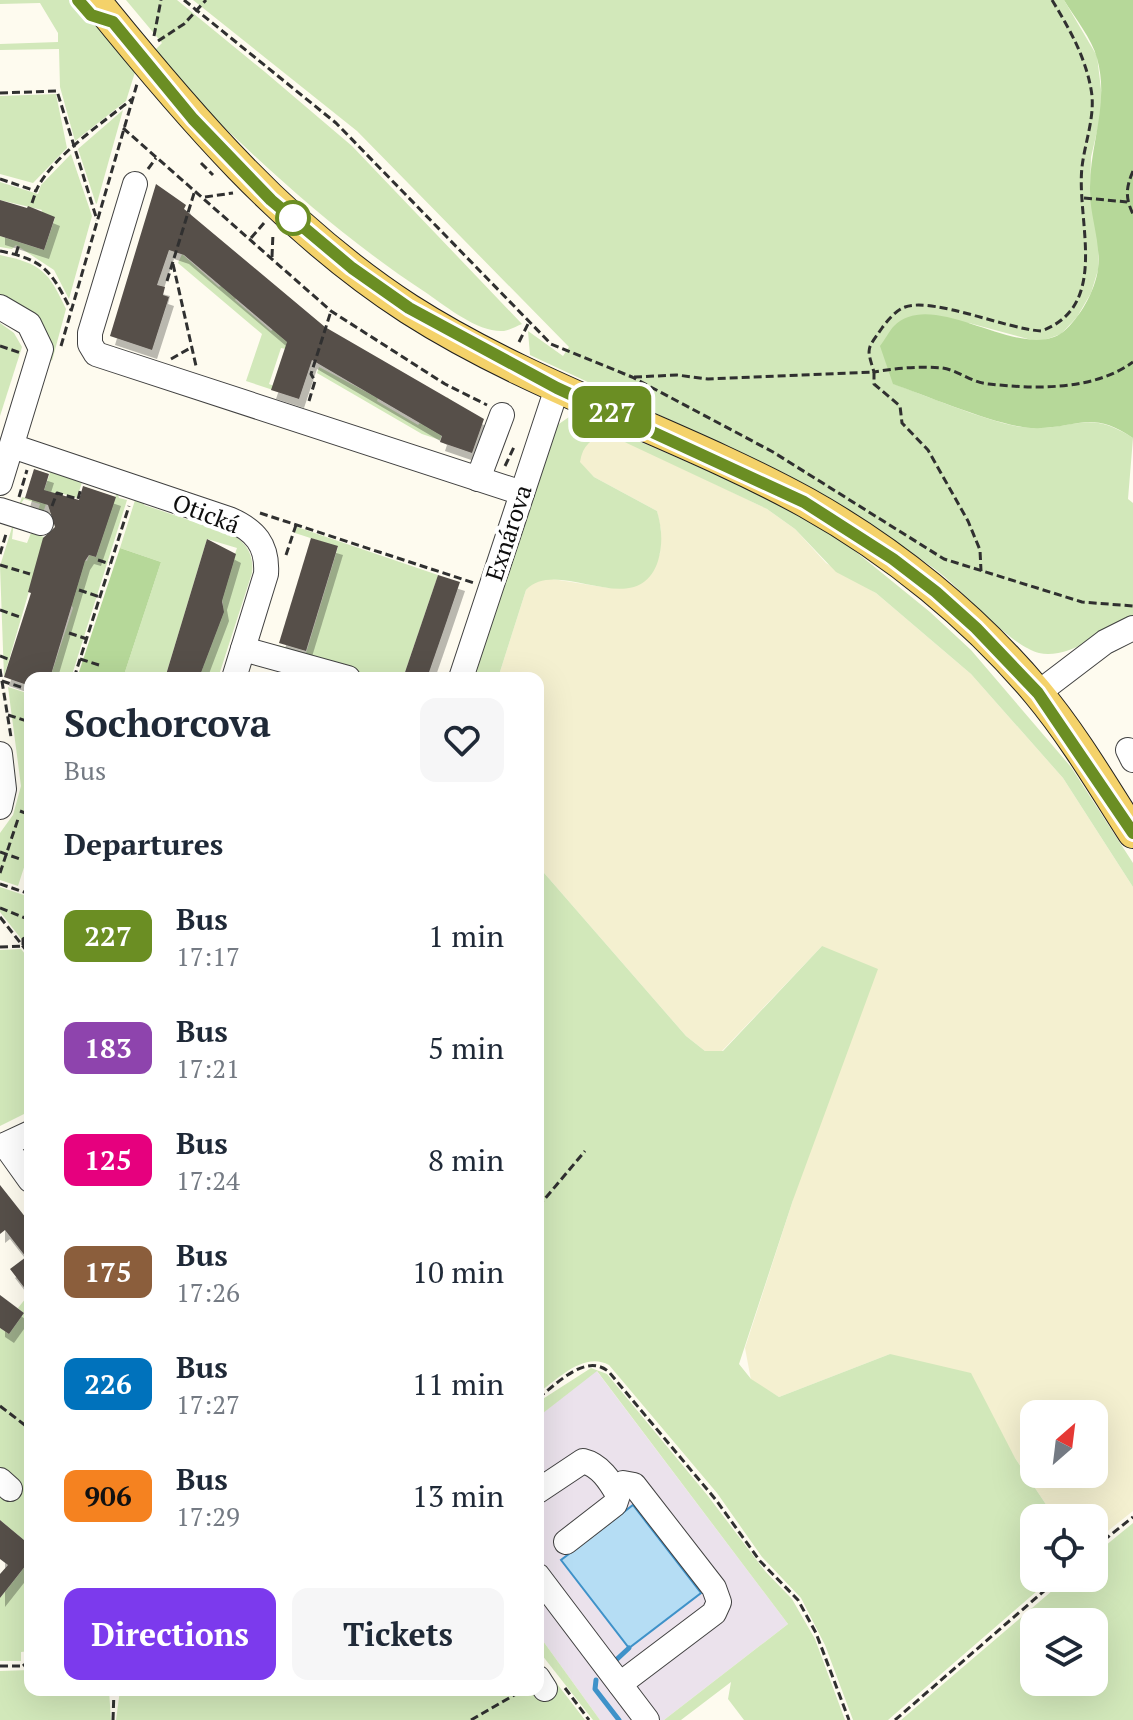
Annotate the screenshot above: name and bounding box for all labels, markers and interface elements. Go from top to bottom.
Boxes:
unlabelled marker [276,201,310,235]
line badge: 227 [566,386,658,438]
text: 227 [588,393,636,430]
street label: Exnárova [478,481,539,585]
street label: Otická [168,486,245,540]
text: Sochorcova [64,698,271,748]
button: heart [420,698,504,782]
text: Bus [64,753,106,787]
text: Departures [64,824,223,864]
text: Bus [176,899,228,939]
text: 1 min [428,916,504,956]
text: 227 [84,917,132,954]
text: 17:17 [176,939,240,973]
text: Bus [176,1011,228,1051]
text: 5 min [428,1028,504,1068]
text: 183 [84,1029,132,1066]
text: 17:21 [176,1051,240,1085]
text: Bus [176,1123,228,1163]
text: 8 min [428,1140,504,1180]
text: 125 [84,1141,132,1178]
text: 17:24 [176,1163,240,1197]
text: Bus [176,1235,228,1275]
text: 10 min [412,1252,504,1292]
text: 175 [84,1253,132,1290]
text: 17:26 [176,1275,240,1309]
text: Bus [176,1347,228,1387]
text: 11 min [412,1364,504,1404]
text: 226 [84,1365,132,1402]
text: 17:27 [176,1387,240,1421]
north arrow [1020,1400,1108,1488]
map controls [1020,1400,1108,1696]
text: Bus [176,1459,228,1499]
text: 13 min [412,1476,504,1516]
text: 906 [84,1477,132,1514]
text: 17:29 [176,1499,240,1533]
button: locate [1020,1504,1108,1592]
button: Directions [64,1588,276,1680]
button: Tickets [292,1588,504,1680]
button: layers [1020,1608,1108,1696]

